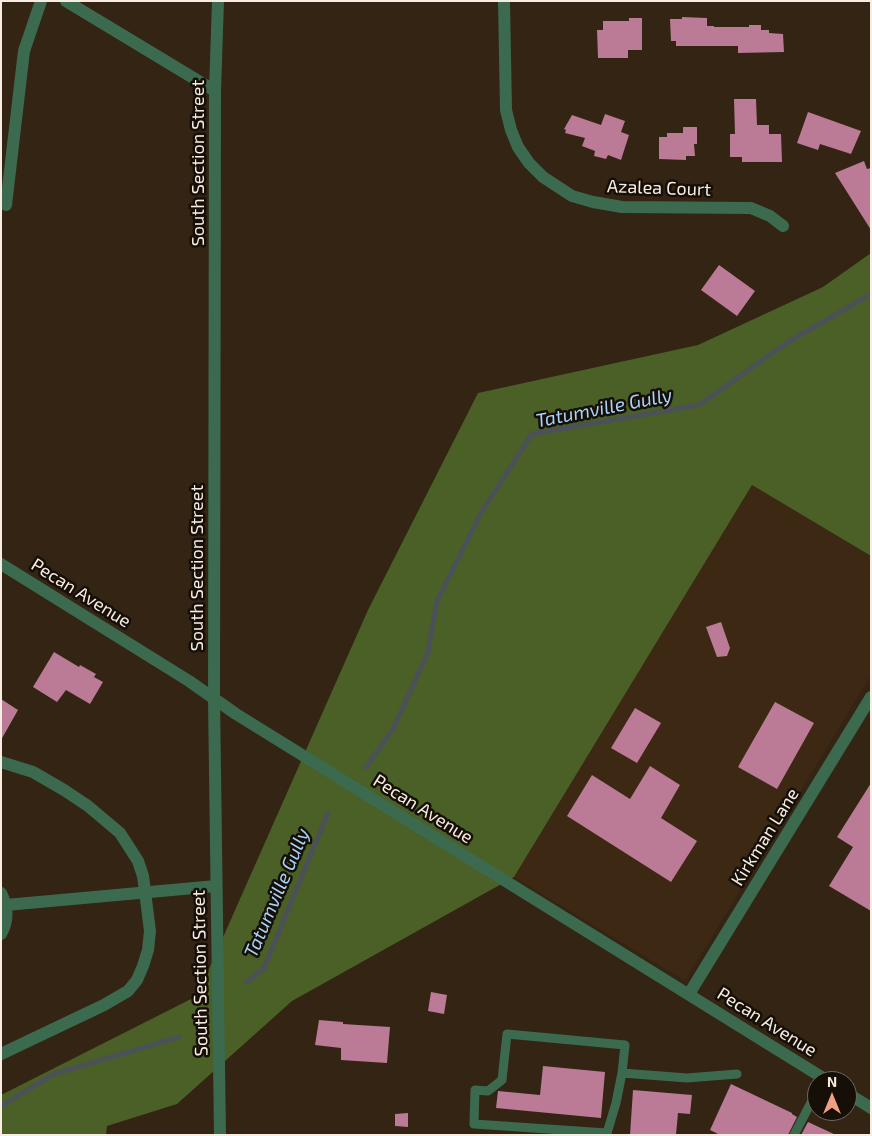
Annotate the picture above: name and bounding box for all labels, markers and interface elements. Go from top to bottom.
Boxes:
street label: South Section Street [187,80,209,246]
street label: Azalea Court [607,175,711,201]
water label: Tatumville Gully [534,384,674,432]
street label: South Section Street [186,485,208,651]
street label: Pecan Avenue [27,554,135,632]
street label: Pecan Avenue [369,770,477,848]
street label: Kirkman Lane [726,784,804,890]
water label: Tatumville Gully [239,825,315,961]
street label: South Section Street [188,890,212,1056]
street label: Pecan Avenue [713,983,821,1061]
north arrow [807,1071,857,1121]
text: N [827,1073,837,1090]

